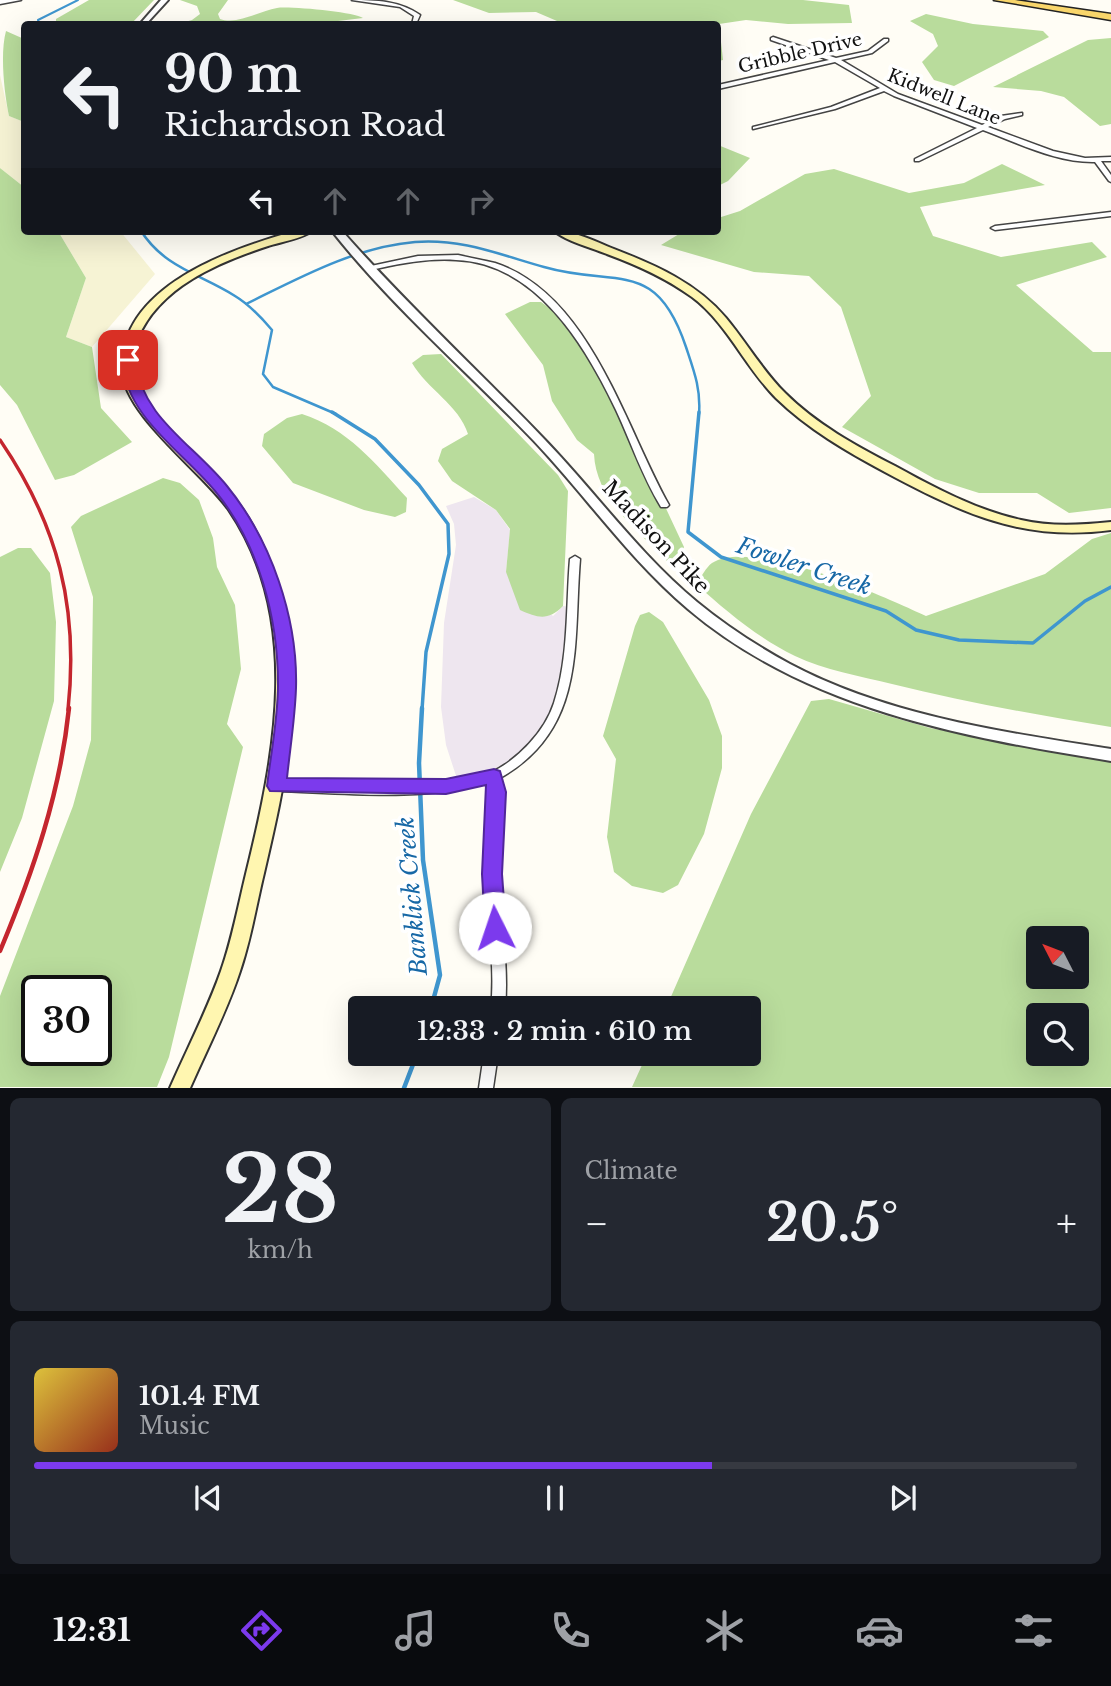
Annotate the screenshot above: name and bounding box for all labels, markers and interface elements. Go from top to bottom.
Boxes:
street label: Gribble Drive [736,28,864,78]
text: 90 m [164,44,301,105]
icon: left [49,49,140,140]
street label: Kidwell Lane [884,64,1004,130]
text: Richardson Road [164,105,445,145]
icon: left [243,182,281,220]
icon: ahead [316,182,354,220]
icon: ahead [389,182,427,220]
icon: right [462,182,500,220]
pin [98,330,158,390]
icon: arrive [109,341,147,379]
street label: Madison Pike [597,475,715,599]
water label: Fowler Creek [732,531,875,601]
water label: Banklick Creek [391,815,433,978]
position arrow [458,891,532,965]
north arrow [1026,926,1088,989]
map controls [1026,926,1089,1066]
speed limit sign: 30 [21,975,112,1066]
button: search [1026,1003,1089,1066]
text: 12:33 · 2 min · 610 m [417,1015,692,1047]
text: 28 [222,1134,339,1247]
text: Climate [585,1157,678,1185]
text: 20.5° [766,1191,899,1255]
text: − [585,1200,609,1247]
text: + [1056,1200,1077,1247]
text: km/h [248,1236,313,1264]
text: 101.4 FM [139,1380,260,1412]
text: Music [139,1412,210,1440]
icon: previous [189,1479,227,1517]
icon: pause [536,1479,574,1517]
icon: next [884,1479,922,1517]
icon: directions [237,1606,286,1655]
icon: music [391,1606,440,1655]
icon: phone [546,1606,595,1655]
icon: climate [700,1606,749,1655]
icon: car [855,1606,904,1655]
icon: filters [1009,1606,1058,1655]
text: 12:31 [53,1610,131,1650]

